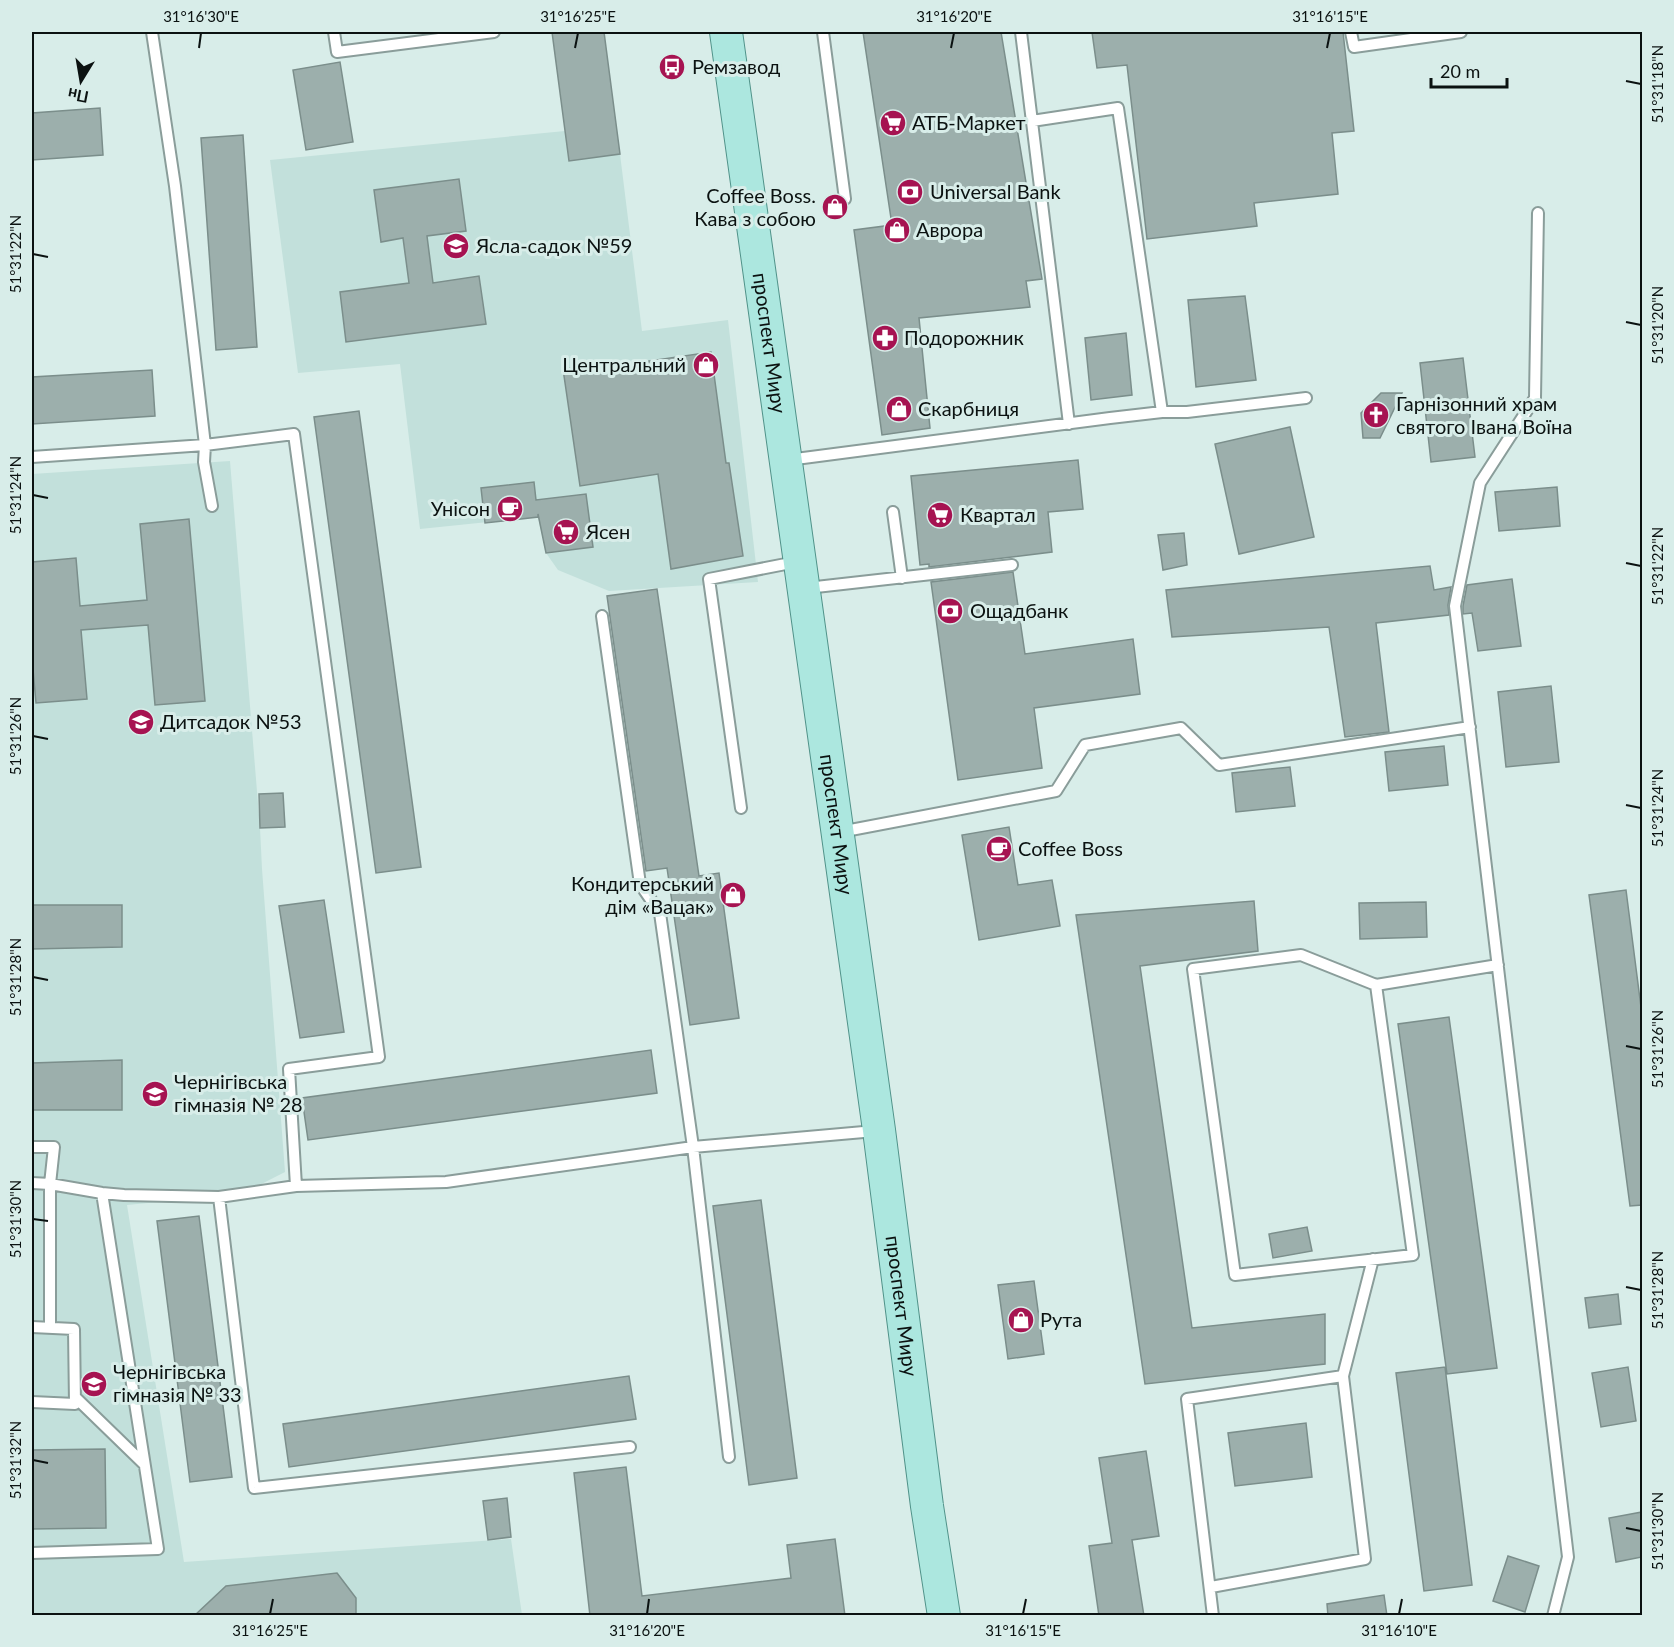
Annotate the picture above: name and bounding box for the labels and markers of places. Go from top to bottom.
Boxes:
bus stop icon: Ремзавод [657,52,687,82]
place label: Ремзавод [692,54,780,78]
supermarket icon: АТБ-Маркет [878,108,908,138]
place label: АТБ-Маркет [912,110,1026,134]
bank icon: Universal Bank [895,177,925,207]
place label: Universal Bank [930,179,1061,203]
place label: Coffee Boss. Кава з собою [694,183,816,230]
shop icon: Coffee Boss. Кава з собою [820,192,850,222]
shop icon: Аврора [882,215,912,245]
place label: Аврора [916,217,983,241]
school or university icon: Ясла-садок №59 [441,231,471,261]
place label: Ясла-садок №59 [475,233,632,257]
pharmacy icon: Подорожник [870,323,900,353]
place label: Подорожник [904,325,1025,349]
shop icon: Центральний [691,350,721,380]
place label: Центральний [562,352,686,376]
place label: Гарнізонний храм святого Івана Воїна [1396,391,1572,438]
shop icon: Скарбниця [884,394,914,424]
place label: Скарбниця [918,396,1019,420]
church icon: Гарнізонний храм святого Івана Воїна [1361,400,1391,430]
cafe icon: Унісон [495,494,525,524]
place label: Унісон [431,496,490,520]
supermarket icon: Квартал [925,500,955,530]
place label: Квартал [960,502,1036,526]
supermarket icon: Ясен [551,517,581,547]
place label: Ясен [585,519,630,543]
bank icon: Ощадбанк [935,596,965,626]
place label: Ощадбанк [970,598,1069,622]
school or university icon: Дитсадок №53 [126,707,156,737]
place label: Дитсадок №53 [160,709,302,733]
cafe icon: Coffee Boss [984,834,1014,864]
place label: Coffee Boss [1018,836,1123,860]
place label: Кондитерський дім «Вацак» [571,871,714,918]
shop icon: Кондитерський дім «Вацак» [718,880,748,910]
place label: Чернігівська гімназія № 28 [174,1069,303,1116]
school or university icon: Чернігівська гімназія № 28 [140,1079,170,1109]
shop icon: Рута [1006,1305,1036,1335]
place label: Рута [1040,1307,1082,1331]
place label: Чернігівська гімназія № 33 [113,1359,242,1406]
school or university icon: Чернігівська гімназія № 33 [79,1369,109,1399]

